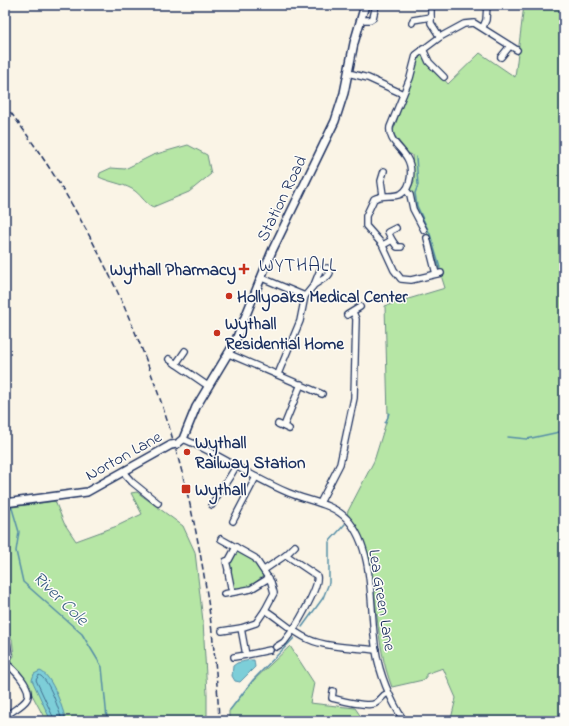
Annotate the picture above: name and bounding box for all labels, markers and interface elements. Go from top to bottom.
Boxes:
street label: Station Road [251,151,314,246]
district label: WYTHALL [259,253,337,280]
place label: Wythall Pharmacy [110,258,237,285]
marker: Wythall Pharmacy [239,264,249,274]
place label: Hollyoaks Medical Center [237,285,408,312]
marker: Hollyoaks Medical Center [224,291,234,301]
place label: Wythall Residential Home [225,312,345,357]
marker: Wythall Residential Home [212,328,222,338]
street label: Norton Lane [81,425,167,488]
place label: Wythall Railway Station [195,431,306,478]
marker: Wythall Railway Station [182,447,192,457]
place label: Wythall [195,478,246,505]
marker: Wythall [180,483,192,495]
street label: Lea Green Lane [361,548,402,653]
water label: River Cole [26,566,94,633]

